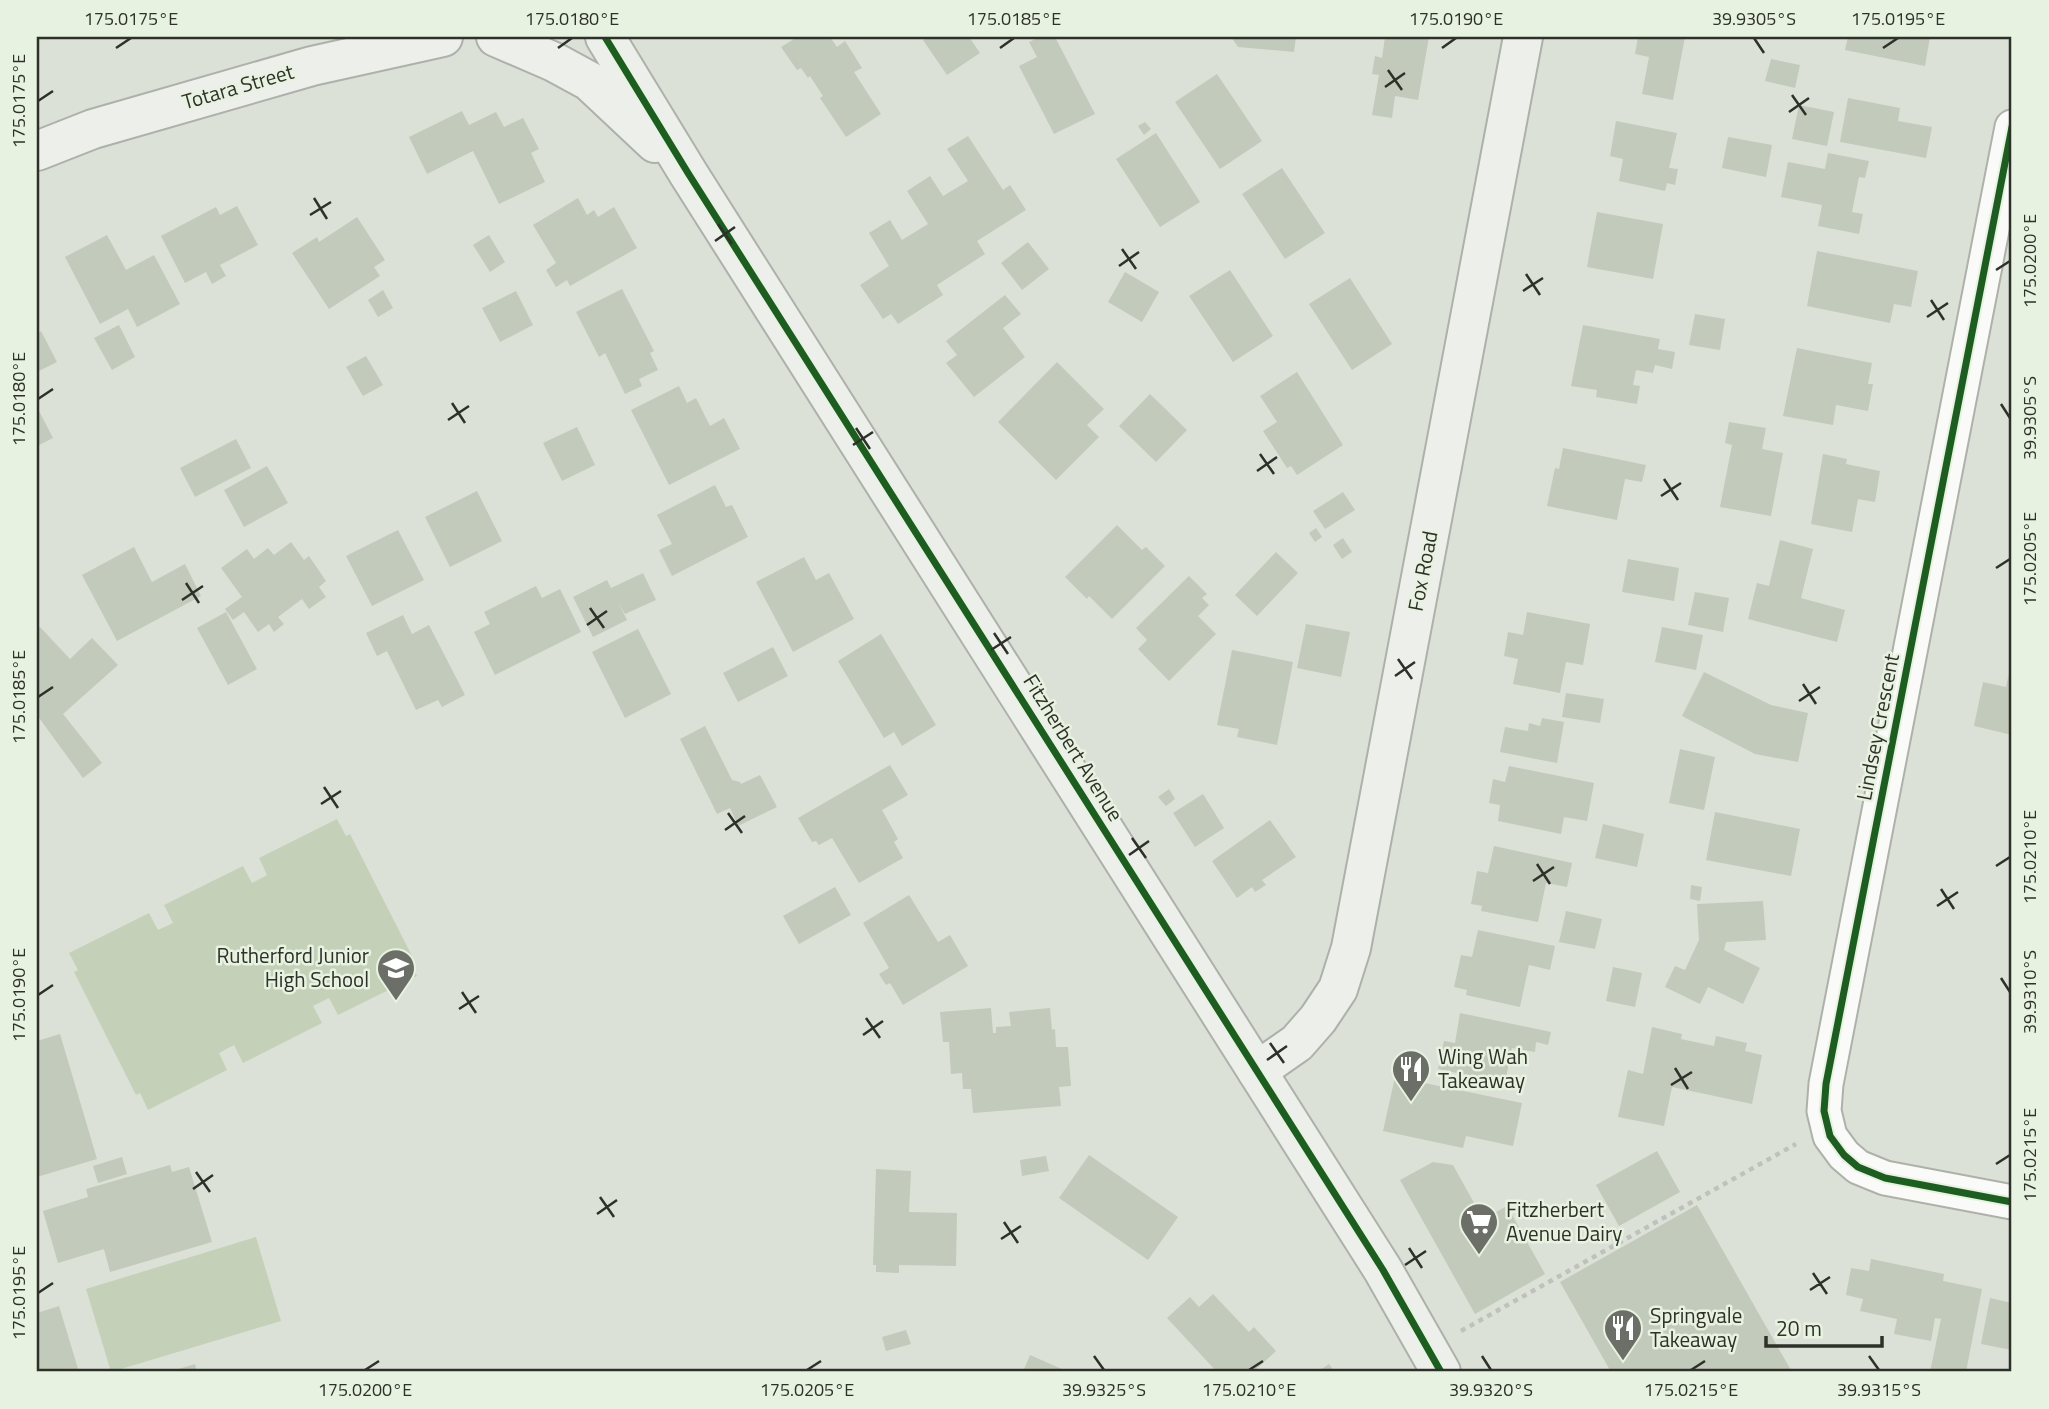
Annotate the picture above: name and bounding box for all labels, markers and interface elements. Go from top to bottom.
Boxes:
text: 175.0175°E [84,5,178,32]
text: 175.0180°E [525,5,619,32]
text: 175.0185°E [967,5,1061,32]
text: 175.0190°E [1409,5,1503,32]
text: 39.9305°S [1712,5,1796,32]
text: 175.0195°E [1851,5,1945,32]
text: 175.0175°E [5,54,32,148]
street label: Totara Street [178,55,298,117]
text: 175.0200°E [2016,214,2043,308]
text: 175.0180°E [5,352,32,446]
text: 39.9305°S [2016,376,2043,460]
text: 175.0205°E [2016,512,2043,606]
street label: Fox Road [1399,528,1445,614]
text: 175.0185°E [5,650,32,744]
street label: Lindsey Crescent [1847,650,1907,803]
street label: Fitzherbert Avenue [1016,668,1132,827]
text: 175.0210°E [2016,810,2043,904]
place label: Rutherford Junior High School [216,939,369,995]
school or university icon: Rutherford Junior High School [375,947,417,1002]
text: 175.0190°E [5,948,32,1042]
text: 39.9310°S [2016,950,2043,1034]
place label: Wing Wah Takeaway [1438,1040,1528,1096]
restaurant icon: Wing Wah Takeaway [1390,1048,1432,1103]
text: 175.0215°E [2016,1108,2043,1202]
place label: Fitzherbert Avenue Dairy [1506,1193,1622,1249]
supermarket icon: Fitzherbert Avenue Dairy [1458,1201,1500,1256]
text: 175.0195°E [5,1246,32,1340]
place label: Springvale Takeaway [1650,1299,1742,1355]
scale bar [1766,1304,1881,1348]
restaurant icon: Springvale Takeaway [1602,1307,1644,1362]
text: 20 m [1776,1312,1822,1344]
text: 175.0200°E [318,1376,412,1403]
text: 175.0205°E [760,1376,854,1403]
text: 39.9325°S [1062,1376,1146,1403]
text: 175.0210°E [1202,1376,1296,1403]
text: 39.9320°S [1449,1376,1533,1403]
text: 175.0215°E [1644,1376,1738,1403]
text: 39.9315°S [1837,1376,1921,1403]

